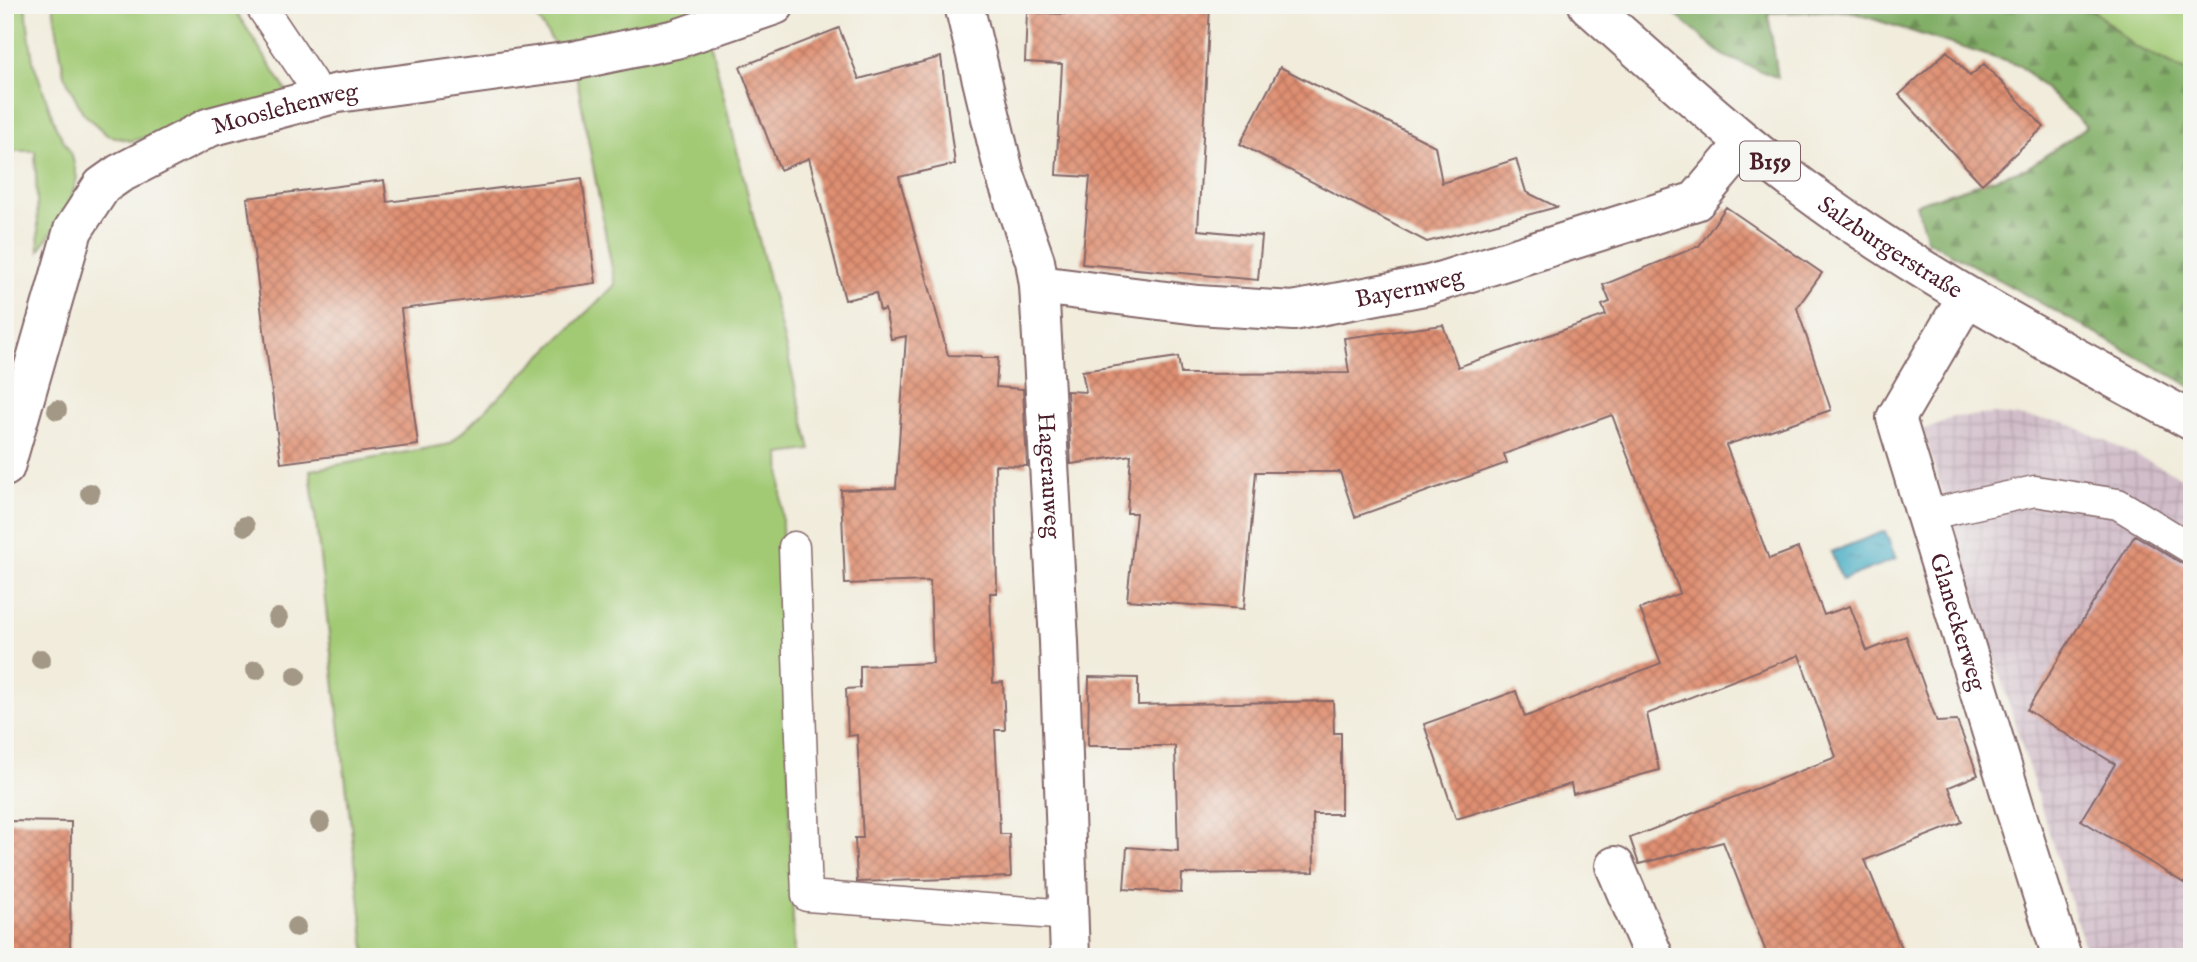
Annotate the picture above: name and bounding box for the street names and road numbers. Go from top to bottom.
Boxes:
street label: Mooslehenweg [209,76,361,143]
road number: B159 [1740,142,1800,180]
street label: Salzburgerstraße [1811,190,1968,307]
street label: Bayernweg [1353,261,1468,316]
street label: Hagerauweg [1029,411,1067,540]
street label: Glaneckerweg [1921,550,1993,696]

